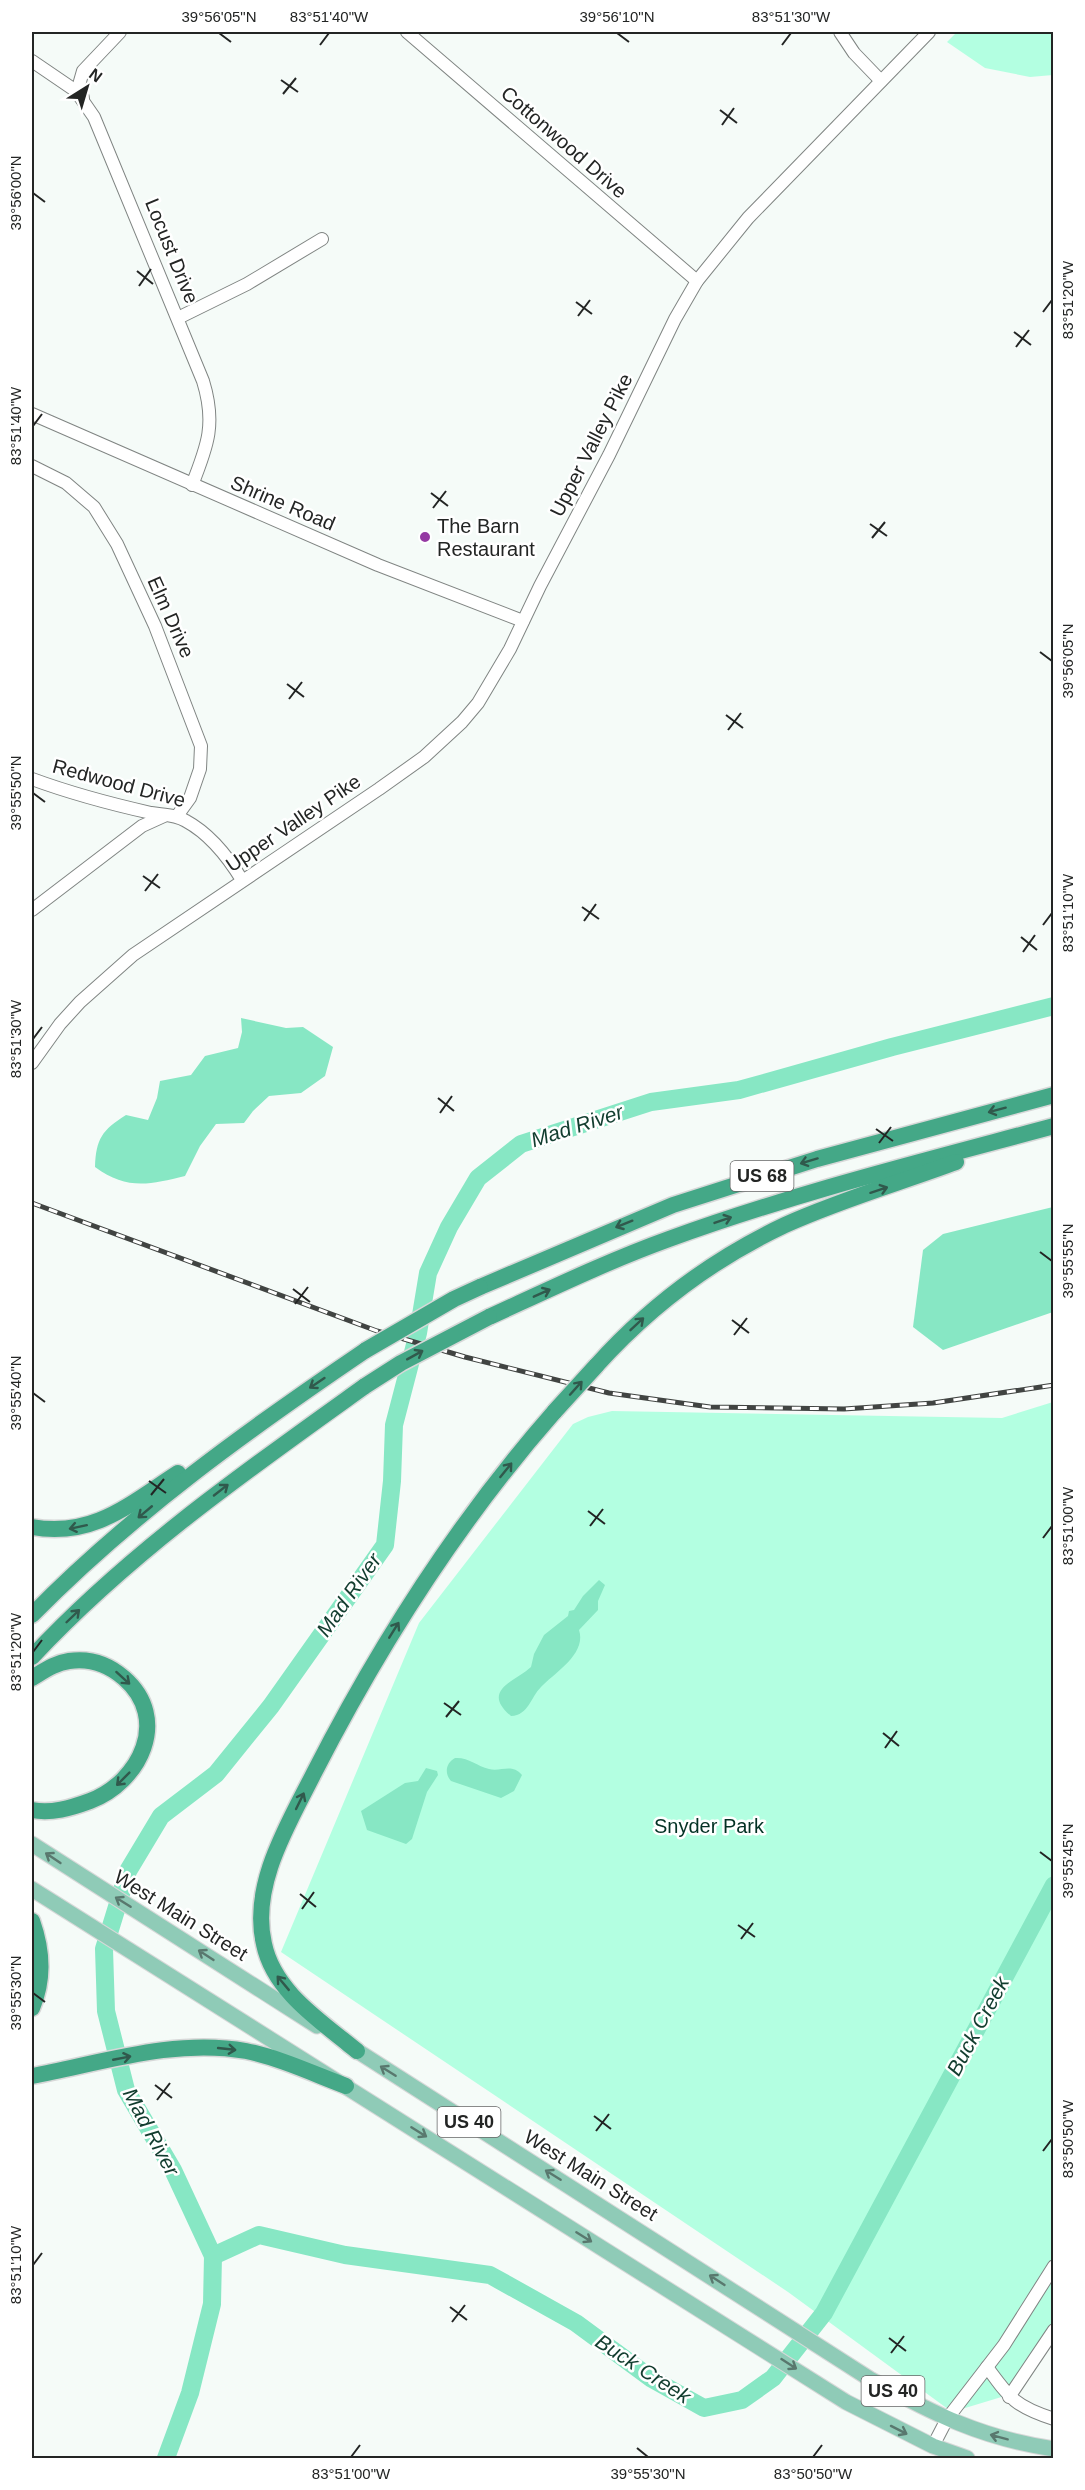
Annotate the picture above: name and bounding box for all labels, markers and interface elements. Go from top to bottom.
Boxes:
text: 39°56'05"N [181,8,257,25]
text: 83°51'40"W [290,8,369,25]
text: 39°56'10"N [579,8,655,25]
text: 83°51'30"W [752,8,831,25]
north arrow [57,57,117,117]
text: N [86,65,105,86]
street label: Cottonwood Drive [497,82,631,202]
text: 39°56'00"N [7,155,24,231]
street label: Locust Drive [141,195,203,307]
text: 83°51'20"W [1059,260,1076,339]
street label: Upper Valley Pike [545,370,637,520]
text: 83°51'40"W [7,386,24,465]
street label: Shrine Road [228,471,338,535]
place label: The Barn Restaurant [437,515,535,560]
marker: The Barn Restaurant [418,530,432,544]
street label: Elm Drive [143,573,199,661]
text: 39°56'05"N [1059,623,1076,699]
text: 39°55'50"N [7,755,24,831]
street label: Redwood Drive [50,755,188,811]
street label: Upper Valley Pike [222,770,364,876]
text: 83°51'10"W [1059,873,1076,952]
text: 83°51'30"W [7,999,24,1078]
water label: Mad River [528,1099,627,1151]
one-way arrow [988,1105,1007,1116]
one-way arrow [800,1157,819,1168]
road number: US 68 [730,1161,794,1191]
one-way arrow [869,1183,888,1194]
one-way arrow [713,1214,732,1225]
one-way arrow [616,1219,634,1230]
text: 39°55'55"N [1059,1223,1076,1299]
one-way arrow [533,1286,551,1298]
one-way arrow [629,1317,644,1331]
one-way arrow [406,1349,424,1360]
text: 39°55'40"N [7,1355,24,1431]
one-way arrow [310,1377,326,1389]
one-way arrow [568,1381,583,1396]
one-way arrow [499,1463,512,1479]
one-way arrow [213,1483,229,1496]
text: 83°51'00"W [1059,1486,1076,1565]
one-way arrow [137,1506,153,1519]
one-way arrow [69,1522,88,1534]
water label: Mad River [312,1548,386,1641]
one-way arrow [66,1609,81,1624]
text: 83°51'20"W [7,1612,24,1691]
one-way arrow [388,1622,400,1639]
one-way arrow [115,1671,130,1685]
one-way arrow [116,1771,131,1786]
one-way arrow [295,1792,307,1810]
park label: Snyder Park [654,1815,765,1837]
text: 39°55'45"N [1059,1823,1076,1899]
one-way arrow [45,1852,62,1864]
street label: West Main Street [110,1865,252,1965]
one-way arrow [115,1896,132,1908]
one-way arrow [198,1949,215,1961]
text: 39°55'30"N [7,1955,24,2031]
water label: Buck Creek [942,1971,1014,2079]
one-way arrow [276,1976,290,1991]
one-way arrow [216,2044,236,2055]
one-way arrow [112,2052,131,2063]
one-way arrow [380,2065,397,2077]
water label: Mad River [119,2084,185,2180]
text: 83°50'50"W [1059,2099,1076,2178]
road number: US 40 [438,2107,500,2137]
street label: West Main Street [520,2125,662,2225]
one-way arrow [410,2127,427,2139]
one-way arrow [545,2169,562,2181]
text: 83°51'10"W [7,2225,24,2304]
one-way arrow [575,2231,592,2243]
one-way arrow [709,2274,726,2286]
water label: Buck Creek [591,2329,696,2409]
one-way arrow [780,2359,797,2371]
road number: US 40 [862,2376,924,2406]
one-way arrow [890,2424,908,2436]
one-way arrow [990,2431,1009,2443]
text: 83°51'00"W [312,2465,391,2482]
text: 39°55'30"N [610,2465,686,2482]
text: 83°50'50"W [774,2465,853,2482]

